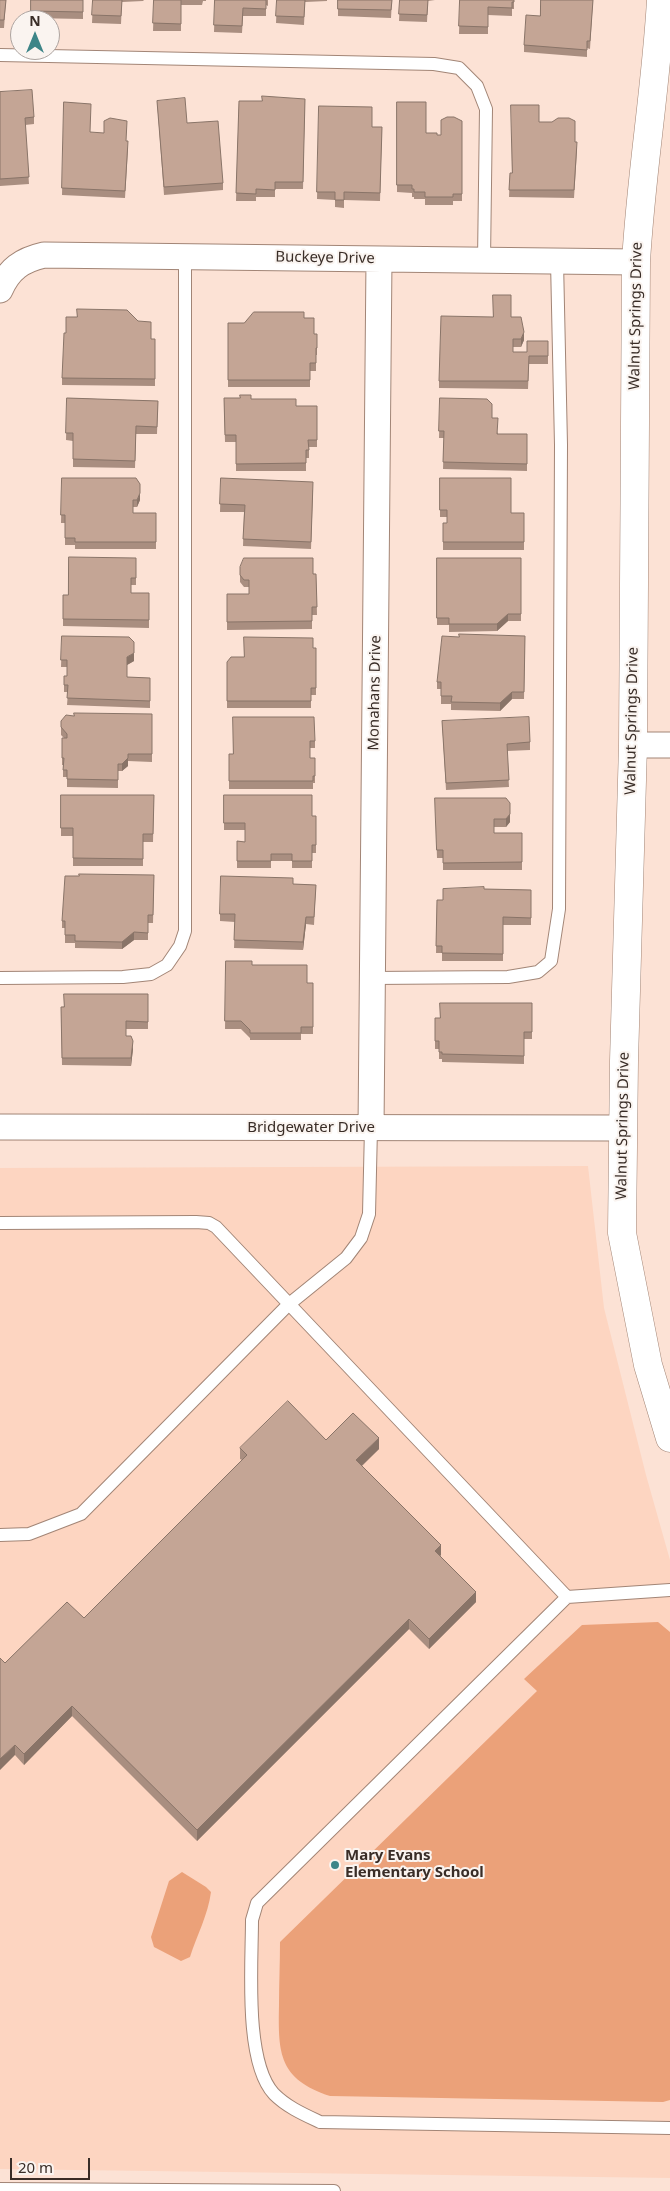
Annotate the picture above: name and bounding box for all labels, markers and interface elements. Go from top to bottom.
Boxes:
north arrow [10,10,60,60]
text: N [29,11,41,30]
street label: Walnut Springs Drive [626,242,646,390]
street label: Buckeye Drive [275,248,375,268]
street label: Monahans Drive [365,635,385,751]
street label: Walnut Springs Drive [622,647,642,795]
street label: Walnut Springs Drive [613,1052,633,1200]
street label: Bridgewater Drive [247,1119,375,1137]
place label: Mary Evans Elementary School [345,1847,484,1882]
marker: Mary Evans Elementary School [329,1859,341,1871]
scale bar [12,2148,92,2180]
text: 20 m [18,2157,53,2177]

